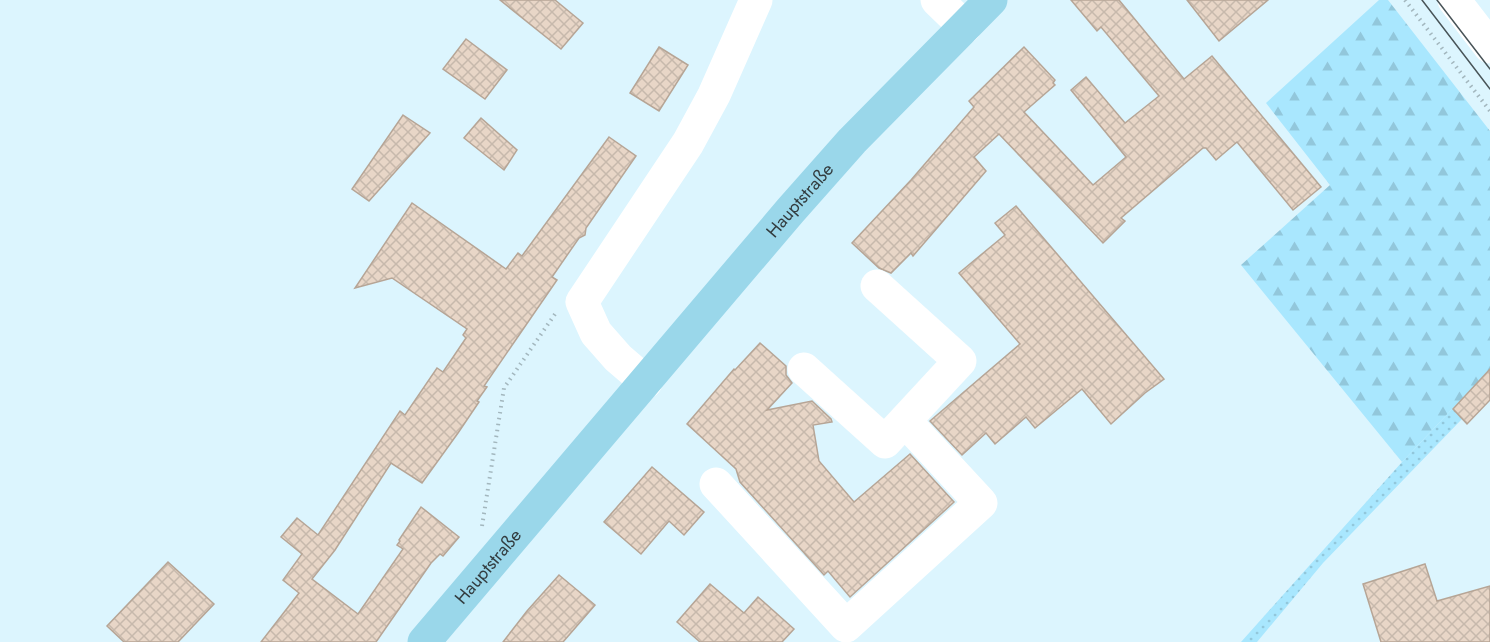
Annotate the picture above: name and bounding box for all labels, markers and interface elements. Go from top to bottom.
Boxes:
street label: Hauptstraße [760,157,840,243]
street label: Hauptstraße [449,523,528,610]

